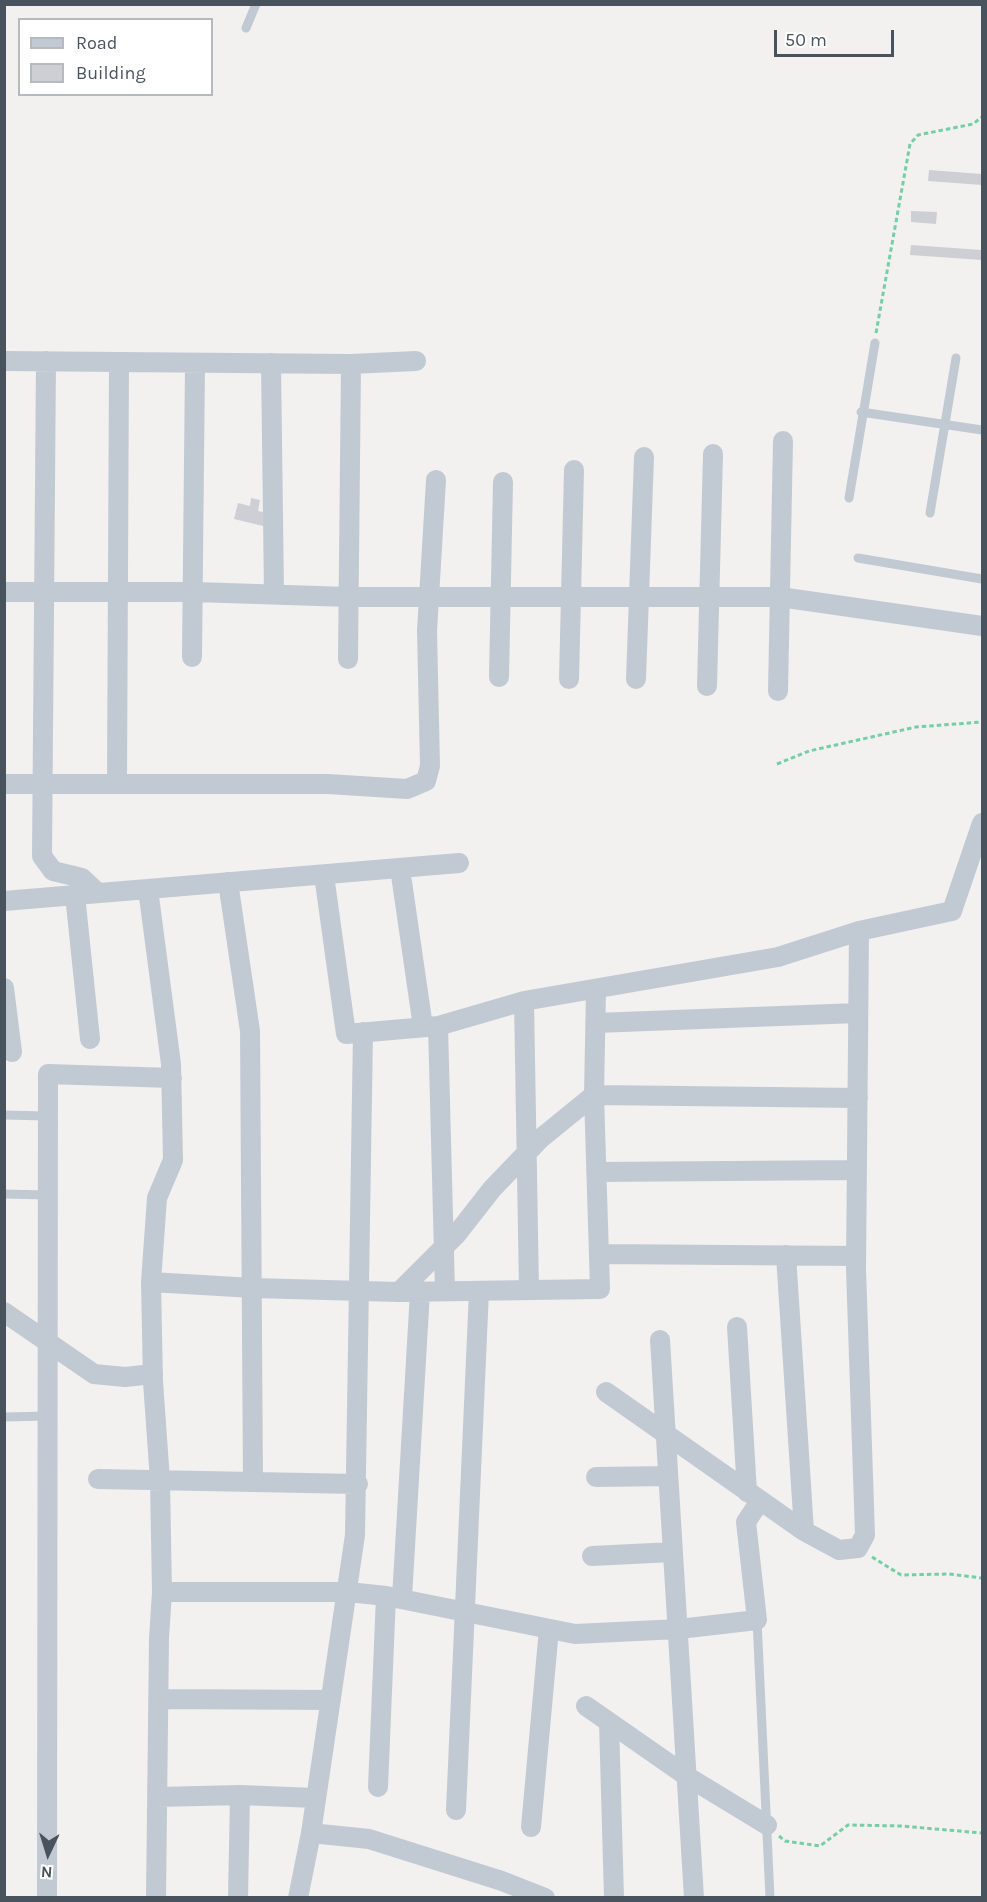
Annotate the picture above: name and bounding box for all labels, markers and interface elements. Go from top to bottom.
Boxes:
legend [18,18,213,96]
scale bar [777,18,897,56]
text: 50 m [785,29,827,51]
text: Road [76,32,117,54]
text: Building [76,62,146,84]
north arrow [18,1824,78,1884]
text: N [40,1863,53,1882]

